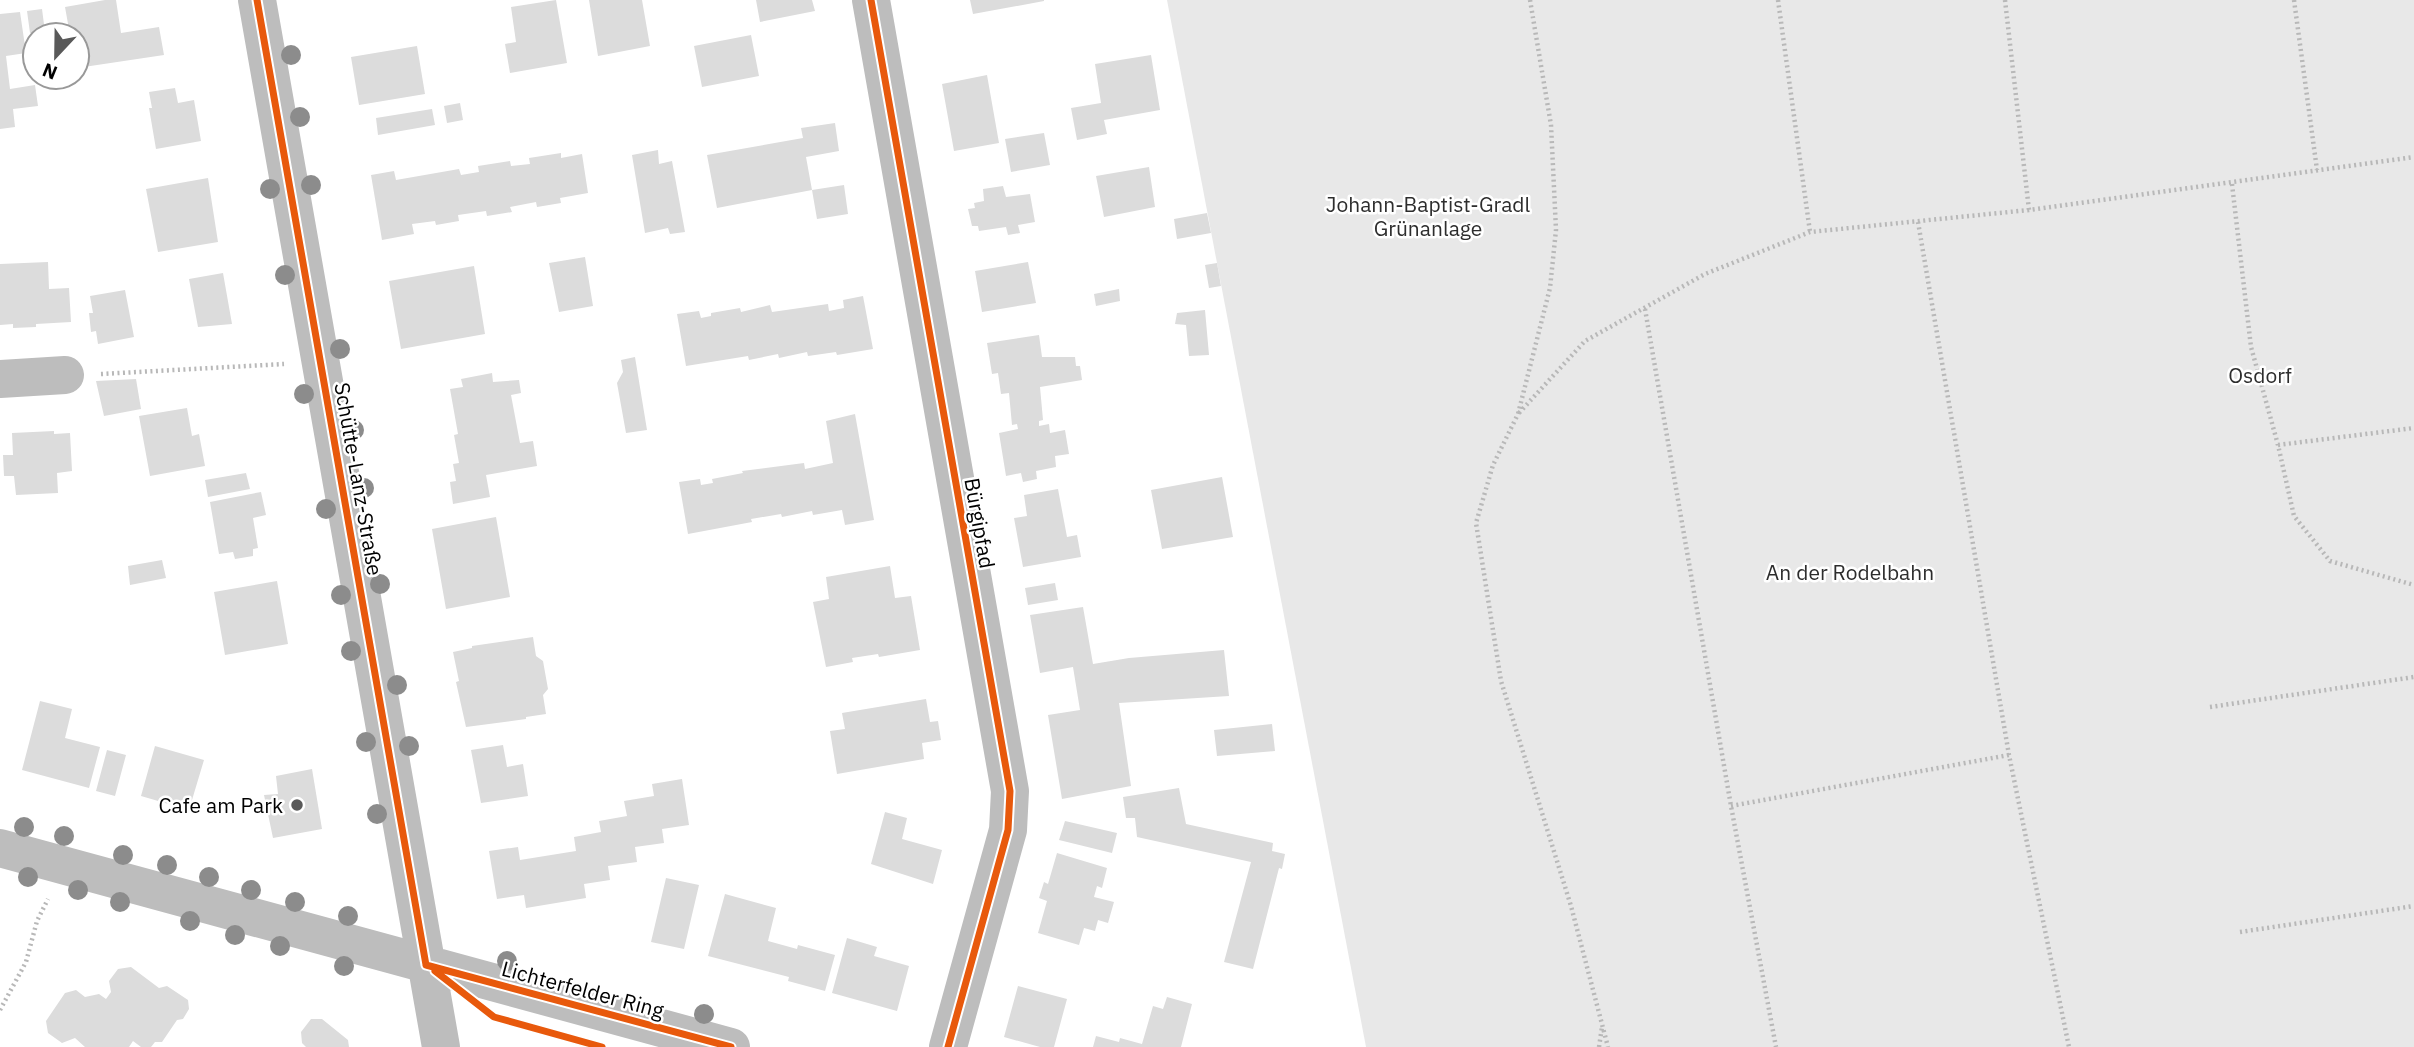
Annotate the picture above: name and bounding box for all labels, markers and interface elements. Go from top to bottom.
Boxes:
north arrow [21,21,91,91]
text: N [39,58,61,85]
park label: Johann-Baptist-Gradl Grünanlage [1326,190,1531,242]
park label: Osdorf [2228,361,2292,389]
street label: Schütte-Lanz-Straße [328,380,390,578]
street label: Bürgipfad [958,476,1002,570]
park label: An der Rodelbahn [1766,558,1934,586]
place label: Cafe am Park [159,791,283,819]
marker: Cafe am Park [289,797,305,813]
street label: Lichterfelder Ring [499,954,667,1024]

